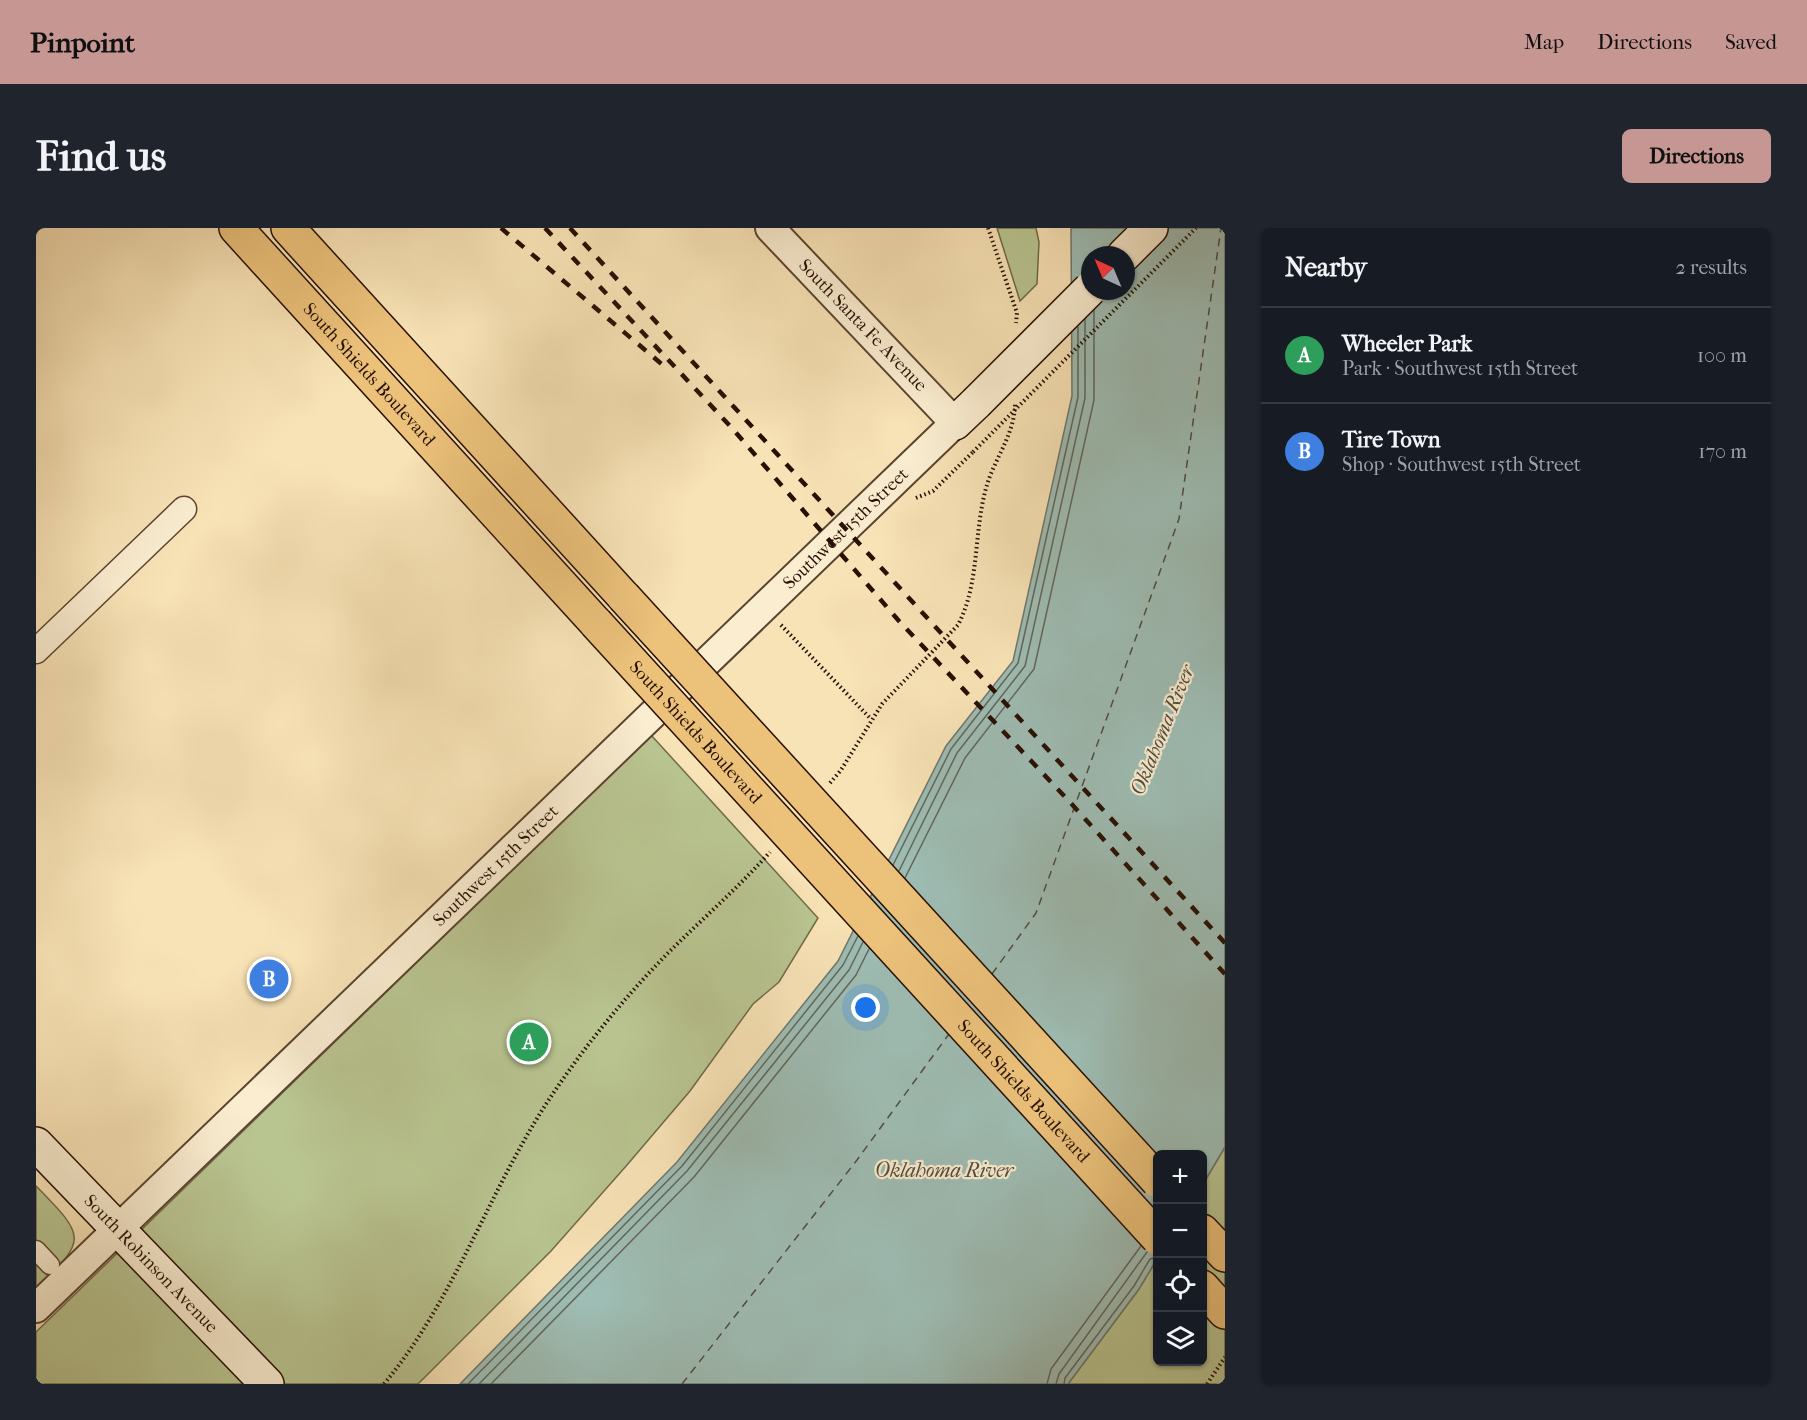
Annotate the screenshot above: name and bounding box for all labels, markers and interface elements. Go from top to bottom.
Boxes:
text: Pinpoint [30,26,135,59]
text: Map [1524,30,1564,54]
text: Directions [1597,30,1692,54]
text: Saved [1725,30,1777,54]
button: Directions [1622,129,1771,183]
text: Find us [36,132,166,181]
north arrow [1081,246,1135,300]
text: Nearby [1285,252,1367,283]
street label: South Santa Fe Avenue [794,255,931,396]
text: 2 results [1676,256,1747,279]
street label: South Shields Boulevard [298,299,440,451]
text: Wheeler Park [1342,331,1472,357]
text: A [1298,344,1311,367]
text: 100 m [1697,344,1747,367]
text: Park · Southwest 15th Street [1342,357,1578,380]
text: Tire Town [1342,427,1440,453]
text: B [1298,440,1311,463]
text: 170 m [1698,440,1747,463]
text: Shop · Southwest 15th Street [1342,453,1581,476]
street label: Southwest 15th Street [779,463,913,594]
street label: South Shields Boulevard [625,657,766,809]
water label: Oklahoma River [1126,660,1200,799]
street label: Southwest 15th Street [429,800,563,931]
pin: B [250,956,288,1002]
your location [851,993,880,1022]
street label: South Shields Boulevard [953,1015,1094,1167]
pin: A [510,1020,548,1064]
map controls [1153,1150,1207,1366]
button: + [1153,1150,1207,1204]
water label: Oklahoma River [875,1159,1015,1182]
street label: South Robinson Avenue [79,1190,222,1338]
button: − [1153,1204,1207,1258]
button: locate [1153,1258,1207,1312]
button: layers [1153,1312,1207,1366]

